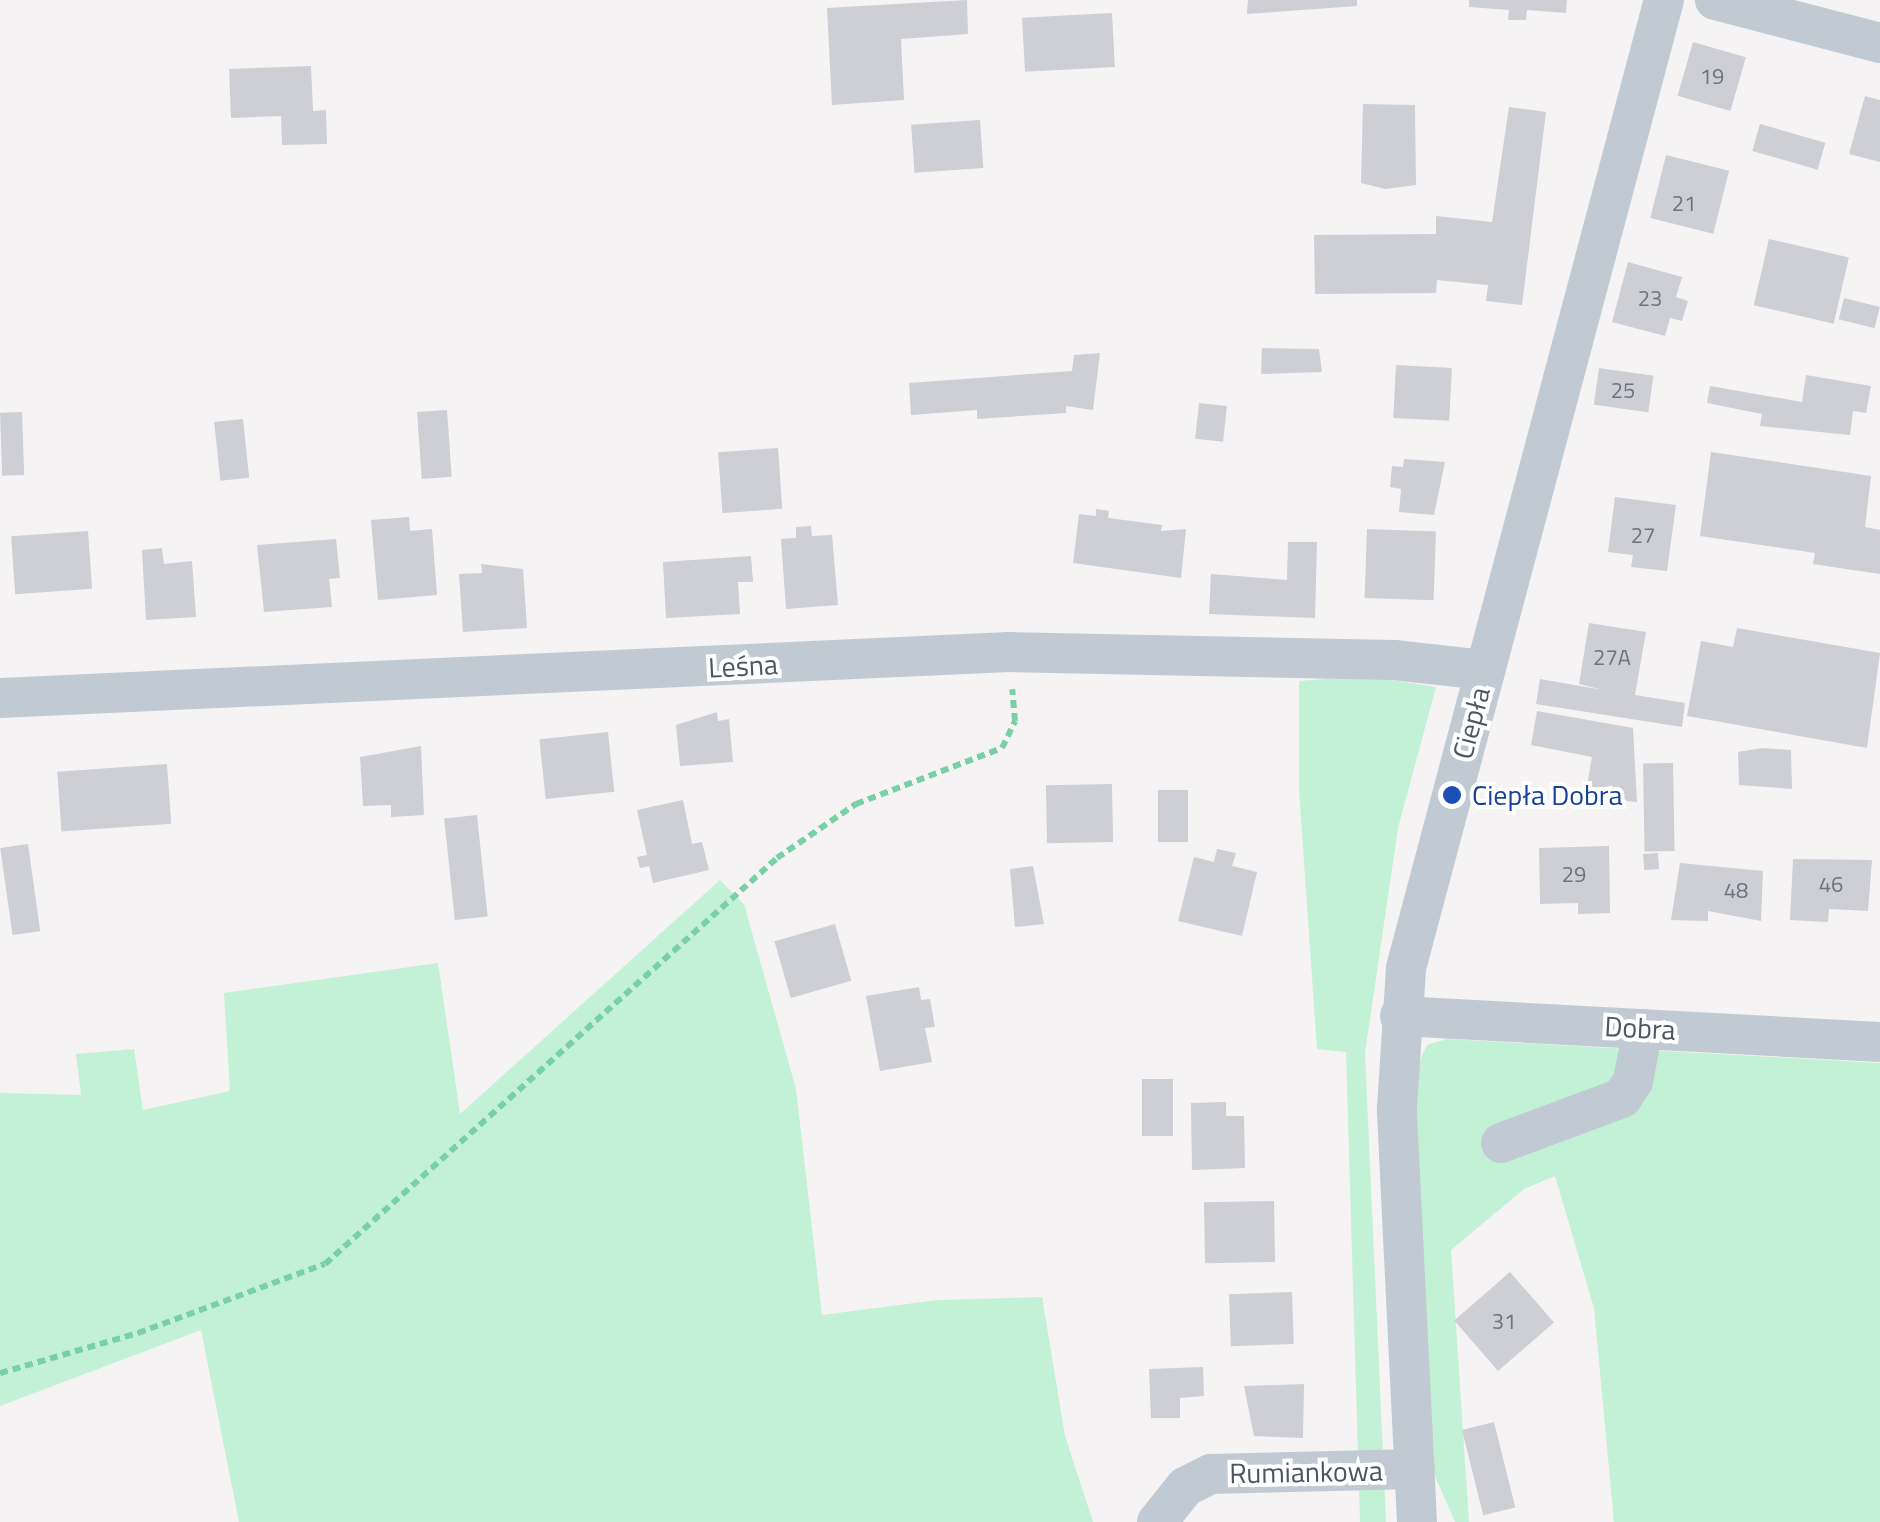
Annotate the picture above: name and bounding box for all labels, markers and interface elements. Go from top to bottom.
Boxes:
house number: 19 [1700,64,1724,90]
house number: 21 [1672,191,1696,217]
house number: 23 [1638,286,1662,312]
house number: 25 [1611,378,1635,404]
house number: 27 [1631,523,1655,549]
house number: 27A [1593,645,1631,671]
street label: Leśna [707,647,779,685]
street label: Ciepła [1445,683,1497,763]
place label: Ciepła Dobra [1472,778,1622,812]
marker: Ciepła Dobra [1441,784,1463,806]
house number: 29 [1562,862,1586,888]
house number: 46 [1819,872,1843,898]
house number: 48 [1724,878,1748,904]
street label: Dobra [1604,1009,1676,1047]
house number: 31 [1492,1309,1516,1335]
street label: Rumiankowa [1229,1454,1383,1490]

